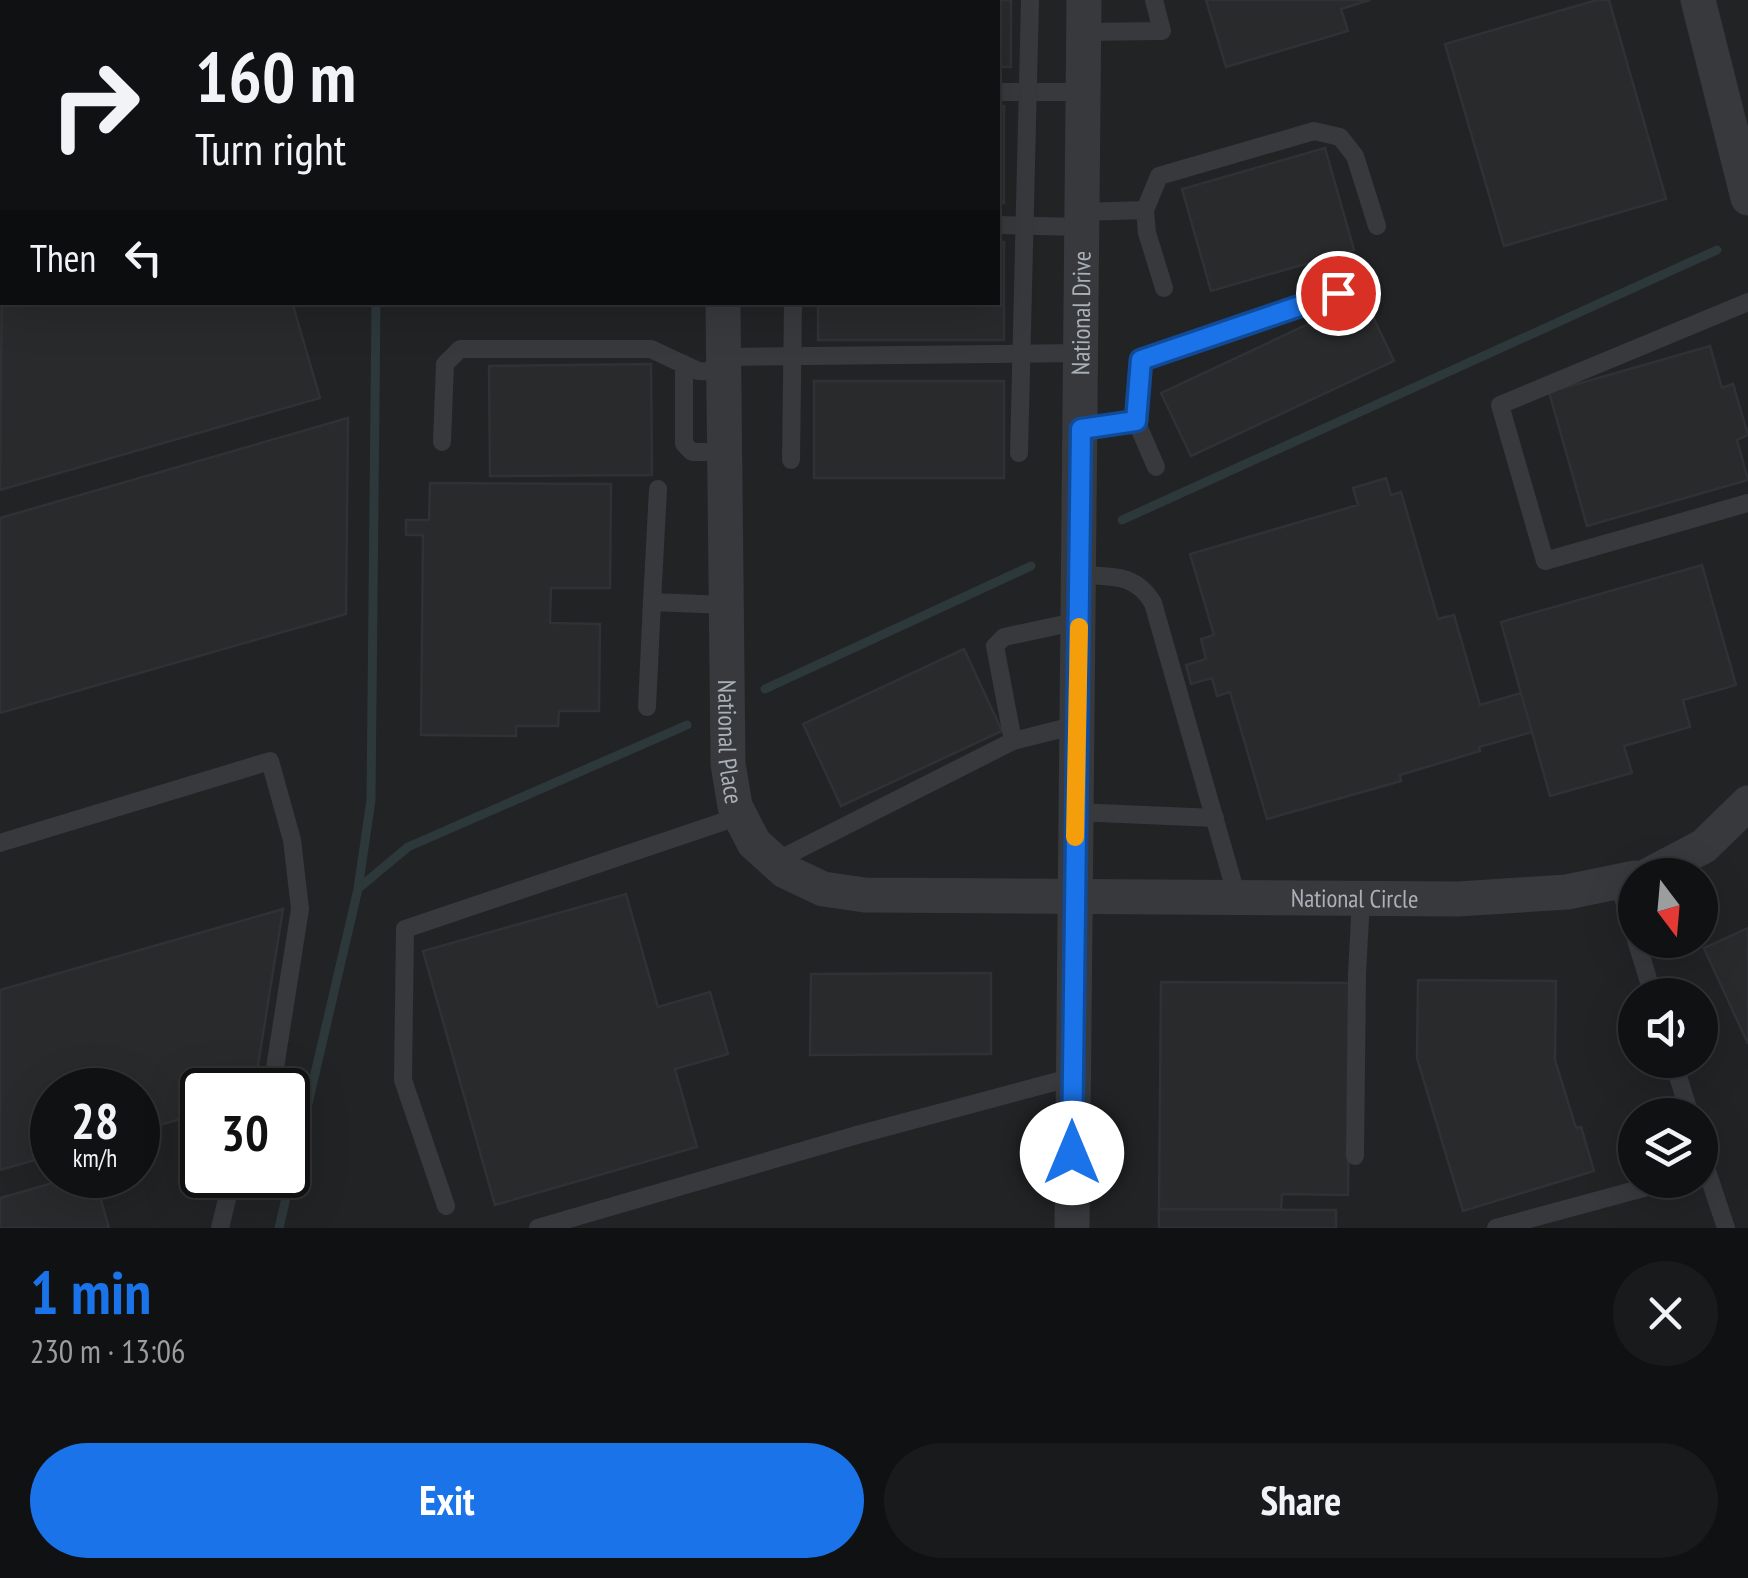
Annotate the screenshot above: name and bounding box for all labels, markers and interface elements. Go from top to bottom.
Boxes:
text: 160 m [195,31,356,121]
icon: right [30,40,160,170]
text: Turn right [195,119,346,177]
icon: left [116,230,171,285]
text: Then [30,233,96,282]
street label: National Drive [1064,251,1098,375]
pin [1296,251,1381,336]
icon: arrive [1311,266,1366,321]
street label: National Place [711,679,750,806]
north arrow [1618,858,1718,958]
map controls [1618,858,1718,1198]
street label: National Circle [1291,882,1418,915]
button: sound [1618,978,1718,1078]
speed limit sign: 30 [180,1068,310,1198]
text: 28 [71,1088,119,1153]
button: layers [1618,1098,1718,1198]
position arrow [1020,1101,1124,1205]
text: km/h [73,1142,117,1174]
text: 1 min [30,1253,151,1331]
button: close [1613,1261,1718,1366]
text: 230 m · 13:06 [30,1330,185,1372]
button: Exit [30,1443,864,1558]
button: Share [884,1443,1718,1558]

